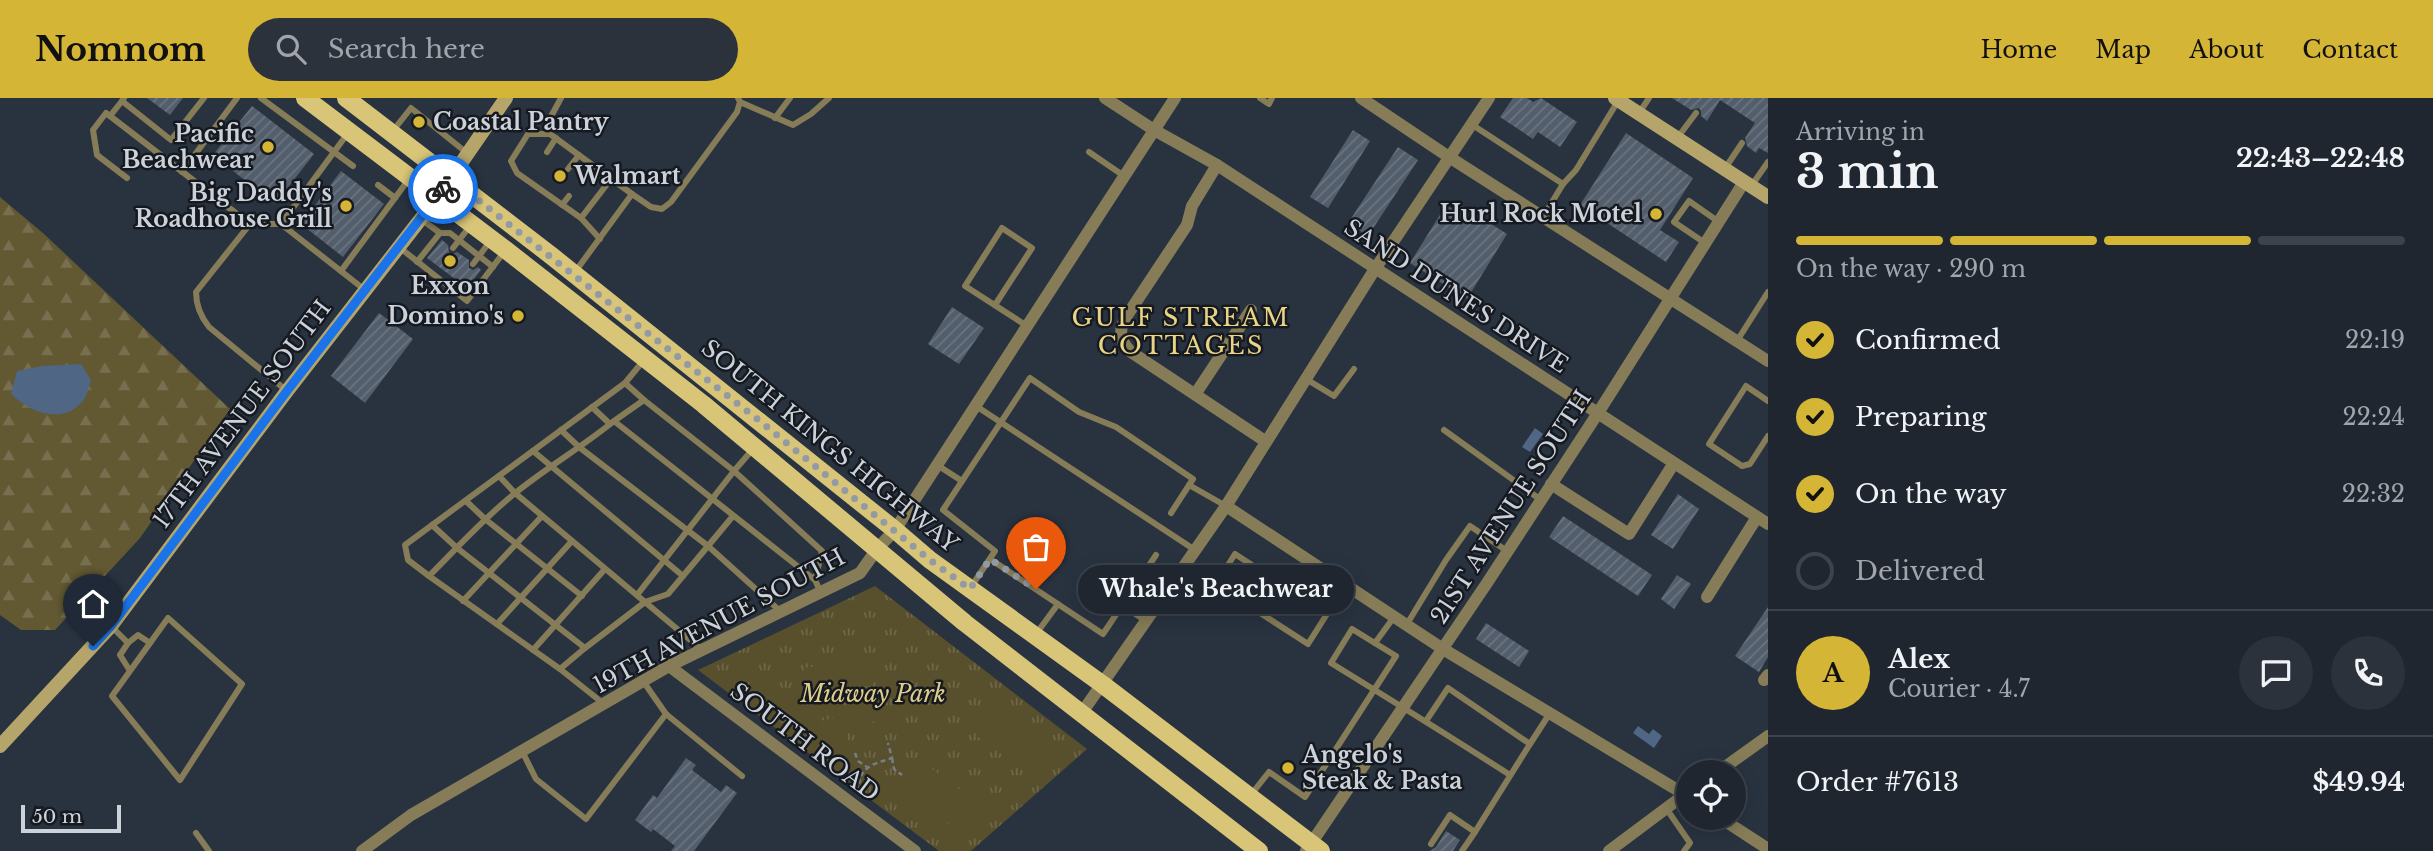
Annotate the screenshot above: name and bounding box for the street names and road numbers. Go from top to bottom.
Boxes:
street label: SAND DUNES DRIVE [1339,213,1573,379]
street label: 17TH AVENUE SOUTH [147,294,337,534]
street label: SOUTH KINGS HIGHWAY [696,334,964,558]
street label: 21ST AVENUE SOUTH [1425,385,1597,629]
street label: 19TH AVENUE SOUTH [588,543,850,699]
street label: SOUTH ROAD [725,677,885,807]

